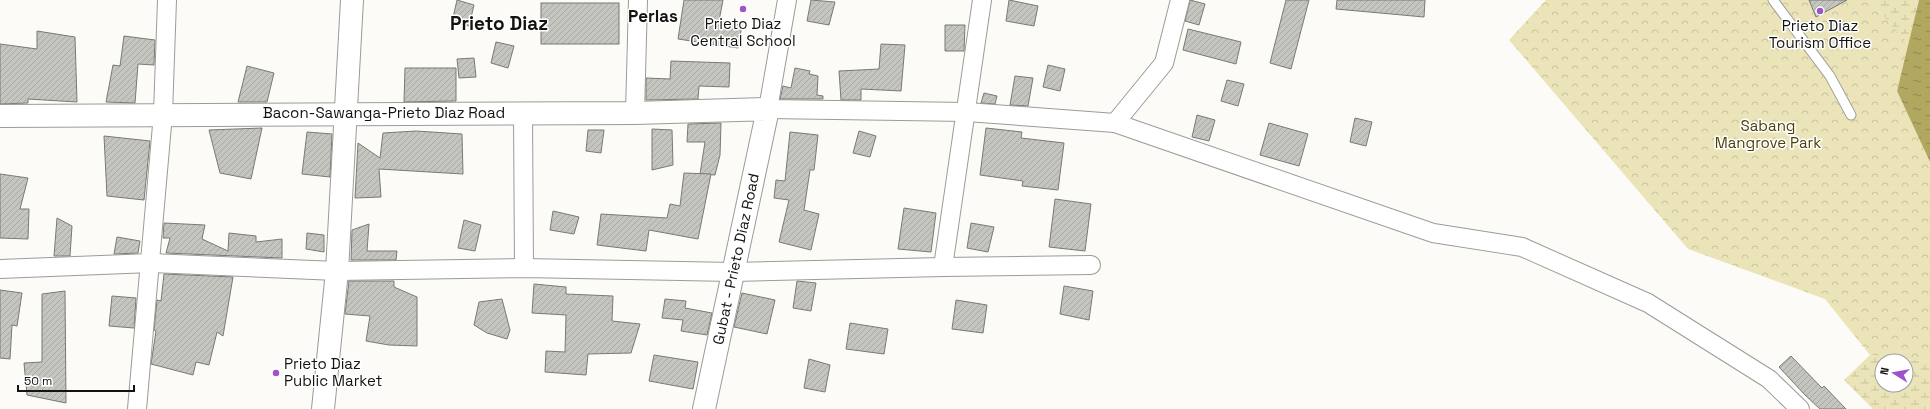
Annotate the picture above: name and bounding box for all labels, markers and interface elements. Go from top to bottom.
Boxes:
marker: Prieto Diaz Central School [738,4,748,14]
district label: Perlas [628,5,678,27]
marker: Prieto Diaz Tourism Office [1815,6,1825,16]
district label: Prieto Diaz [450,11,548,36]
place label: Prieto Diaz Central School [690,14,796,50]
place label: Prieto Diaz Tourism Office [1769,16,1871,52]
street label: Bacon-Sawanga-Prieto Diaz Road [263,103,505,122]
park label: Sabang Mangrove Park [1715,116,1821,152]
street label: Gubat - Prieto Diaz Road [708,171,763,346]
north arrow [1874,353,1914,393]
place label: Prieto Diaz Public Market [284,354,383,390]
text: N [1877,366,1892,376]
scale bar [18,367,134,393]
marker: Prieto Diaz Public Market [271,368,281,378]
text: 50 m [24,373,52,389]

